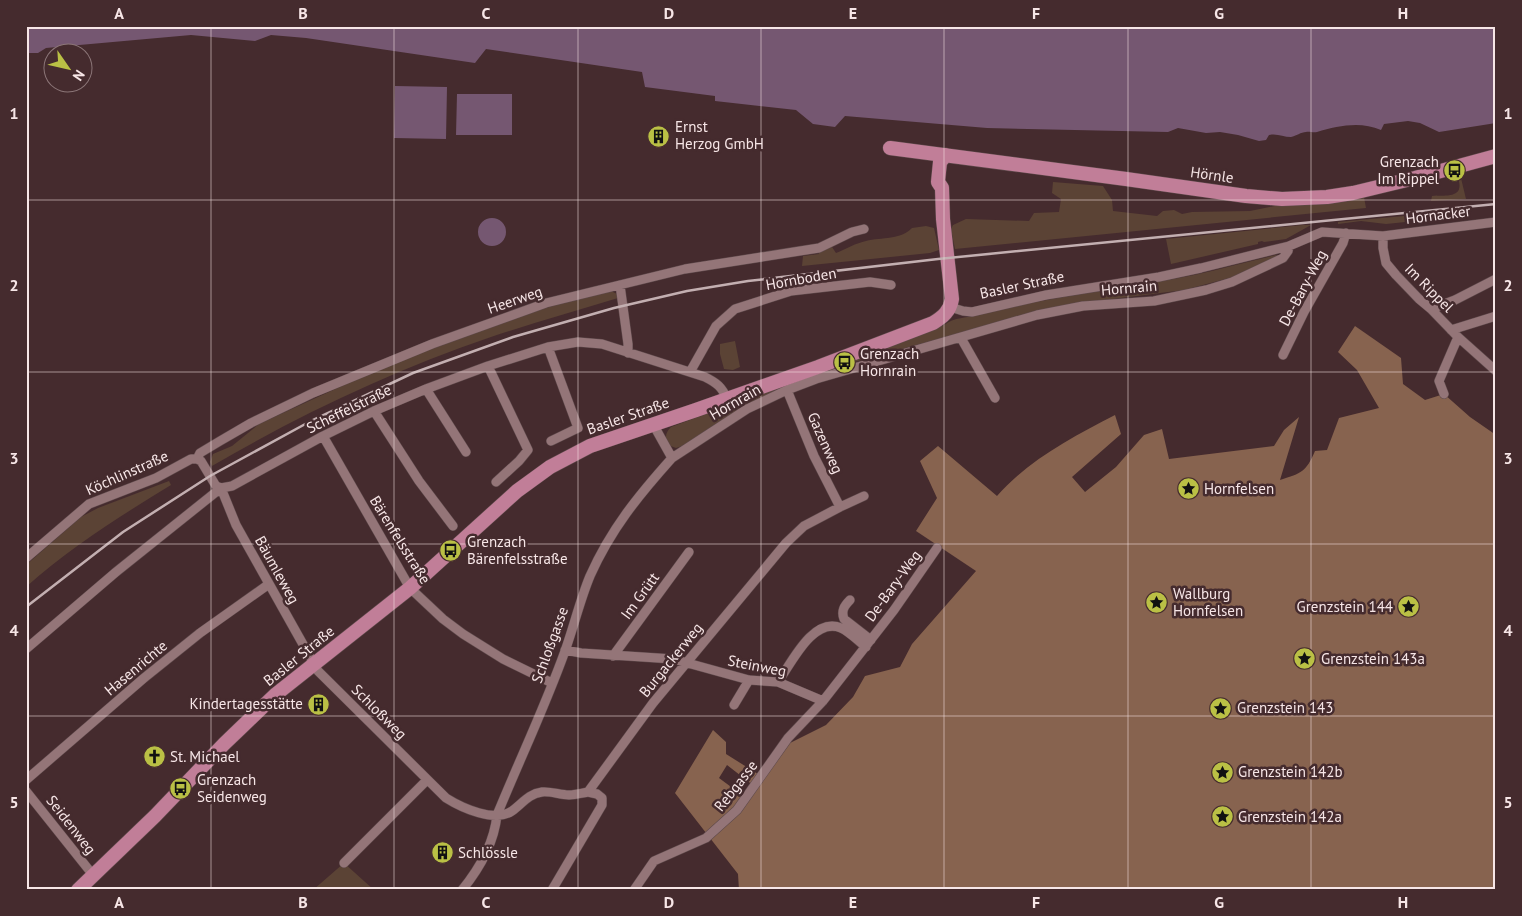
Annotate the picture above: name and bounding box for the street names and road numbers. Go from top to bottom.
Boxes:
street label: Hörnle [1189,162,1235,187]
street label: Hornacker [1404,201,1472,228]
street label: De-Bary-Weg [1274,246,1331,329]
street label: Im Rippel [1401,259,1458,317]
street label: Hornboden [764,263,838,294]
street label: Basler Straße [978,266,1066,303]
street label: Hornrain [1100,276,1158,299]
street label: Heerweg [485,281,545,318]
street label: Hornrain [706,379,764,424]
street label: Scheffelstraße [303,380,394,437]
street label: Basler Straße [584,393,671,438]
street label: Gazenweg [804,409,847,476]
street label: Köchlinstraße [83,446,171,499]
street label: Bärenfelsstraße [366,492,435,587]
street label: Bäumleweg [251,532,304,607]
street label: De-Bary-Weg [860,546,925,625]
street label: Im Grütt [616,569,663,623]
street label: Schloßgasse [527,604,572,686]
street label: Burgackerweg [635,619,706,701]
street label: Basler Straße [259,621,338,690]
street label: Hasenrichte [100,636,171,699]
street label: Steinweg [726,651,788,680]
street label: Schloßweg [348,680,411,743]
street label: Rebgasse [710,756,761,815]
street label: Seidenweg [42,791,100,858]

